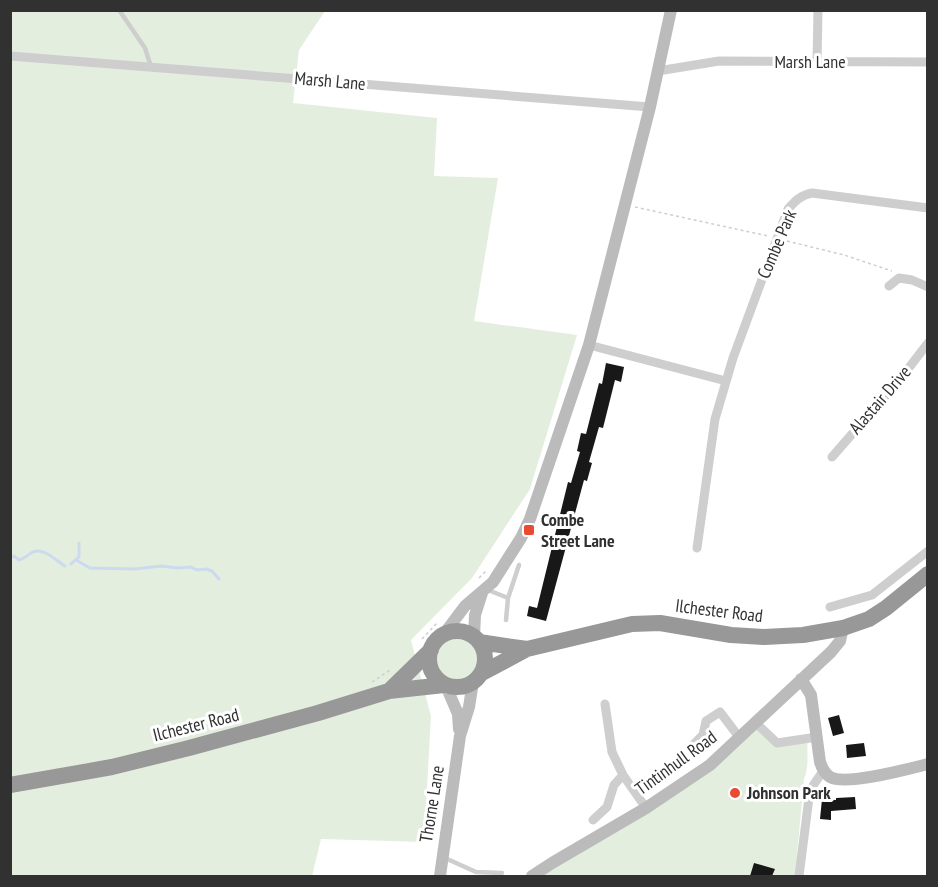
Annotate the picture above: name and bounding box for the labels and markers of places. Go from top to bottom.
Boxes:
place label: Combe Street Lane [541,508,615,552]
marker: Combe Street Lane [522,523,536,537]
place label: Johnson Park [746,781,831,804]
marker: Johnson Park [728,786,742,800]

